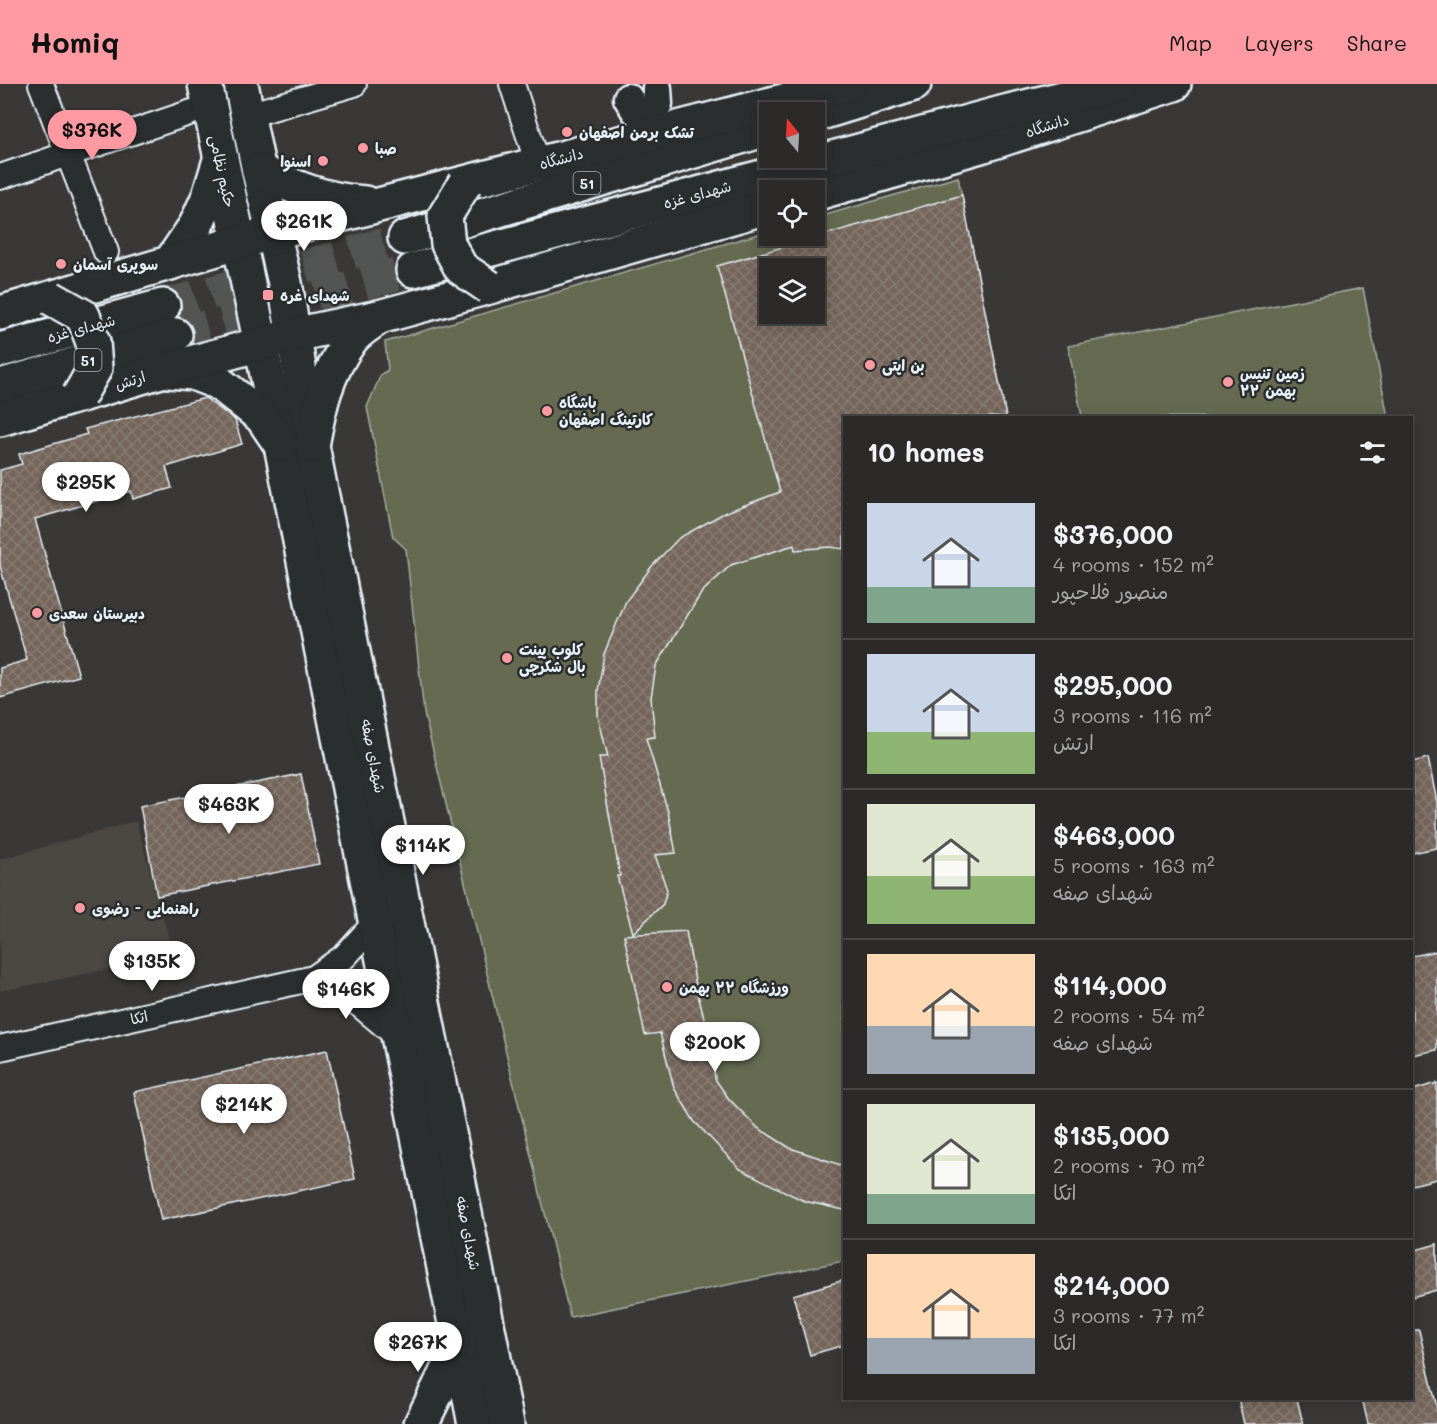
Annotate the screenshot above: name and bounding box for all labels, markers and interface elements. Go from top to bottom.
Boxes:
text: Homiq [30,24,119,60]
text: Map [1169,29,1212,56]
text: Layers [1245,29,1314,56]
text: Share [1347,29,1407,56]
north arrow [759,102,825,168]
map controls [759,102,825,324]
street label: دانشگاه [1023,109,1071,141]
pin: $376K [50,110,134,161]
text: $376K [62,116,122,142]
place label: تشک برمن اصفهان [579,122,695,142]
marker: تشک برمن اصفهان [560,125,574,139]
street label: حکیم نظامی [203,133,240,210]
place label: صبا [375,138,397,158]
marker: صبا [356,141,370,155]
street label: دانشگاه [537,143,585,173]
place label: اسنوا [280,151,311,172]
marker: اسنوا [316,154,330,168]
road number: 51 [574,172,600,194]
street label: شهدای غزه [661,175,733,213]
button: locate [759,180,825,246]
pin: $261K [262,201,346,252]
text: $261K [275,207,333,233]
place label: سوپری آسمان [73,254,158,275]
marker: سوپری آسمان [54,257,68,271]
button: layers [759,258,825,324]
place label: شهدای غره [280,285,349,305]
marker: شهدای غره [261,288,275,302]
street label: شهدای غزه [45,309,117,347]
road number: 51 [74,349,101,371]
place label: بن اپتی [882,355,925,376]
marker: بن اپتی [863,358,877,372]
place label: زمین تنیس ۲۲ بهمن [1240,363,1305,400]
street label: ارتش [112,366,148,394]
marker: زمین تنیس ۲۲ بهمن [1221,375,1235,389]
place label: باشگاه کارتینگ اصفهان [559,392,653,429]
marker: باشگاه کارتینگ اصفهان [540,404,554,418]
text: 10 homes [867,435,985,469]
icon: filters [1356,436,1389,469]
pin: $295K [44,462,128,513]
text: $295K [56,468,116,494]
text: $376,000 [1053,517,1173,551]
icon: home [915,527,987,599]
text: 4 rooms · 152 m² [1053,551,1214,577]
text: منصور فلاحپور [1053,578,1168,604]
place label: دبیرستان سعدی [49,603,145,623]
marker: دبیرستان سعدی [30,606,44,620]
place label: کلوب پینت بال شکرچی [519,639,585,677]
marker: کلوب پینت بال شکرچی [500,651,514,665]
text: $295,000 [1053,668,1173,702]
icon: home [915,678,987,750]
text: 3 rooms · 116 m² [1053,702,1212,728]
street label: شهدای صفه [357,717,391,795]
text: ارتش [1053,729,1094,755]
pin: $463K [187,784,271,835]
text: $463K [198,790,260,816]
text: $463,000 [1053,818,1175,852]
pin: $114K [381,825,465,876]
icon: home [915,828,987,900]
text: $114K [395,831,451,857]
text: 5 rooms · 163 m² [1053,852,1215,878]
text: شهدای صفه [1053,879,1153,905]
place label: راهنمایی - رضوی [92,898,199,919]
marker: راهنمایی - رضوی [73,901,87,915]
pin: $135K [110,941,194,992]
text: $135K [123,947,181,973]
text: $114,000 [1053,968,1167,1002]
pin: $146K [304,969,388,1020]
text: $146K [316,975,376,1001]
place label: ورزشگاه ۲۲ بهمن [679,977,789,997]
icon: home [915,978,987,1050]
marker: ورزشگاه ۲۲ بهمن [660,980,674,994]
text: 2 rooms · 54 m² [1053,1002,1205,1028]
street label: اتکا [128,1005,150,1029]
pin: $200K [673,1022,757,1073]
text: $200K [684,1028,746,1054]
text: شهدای صفه [1053,1029,1153,1055]
pin: $214K [202,1084,286,1135]
text: $214K [215,1090,273,1116]
text: $135,000 [1053,1118,1170,1152]
icon: home [915,1128,987,1200]
text: 2 rooms · 70 m² [1053,1152,1205,1178]
text: اتکا [1053,1179,1076,1205]
street label: شهدای صفه [452,1194,486,1272]
text: $214,000 [1053,1268,1170,1302]
icon: home [915,1278,987,1350]
text: 3 rooms · 77 m² [1053,1302,1204,1328]
pin: $267K [376,1322,460,1373]
text: $267K [388,1328,448,1354]
text: اتکا [1053,1329,1076,1355]

